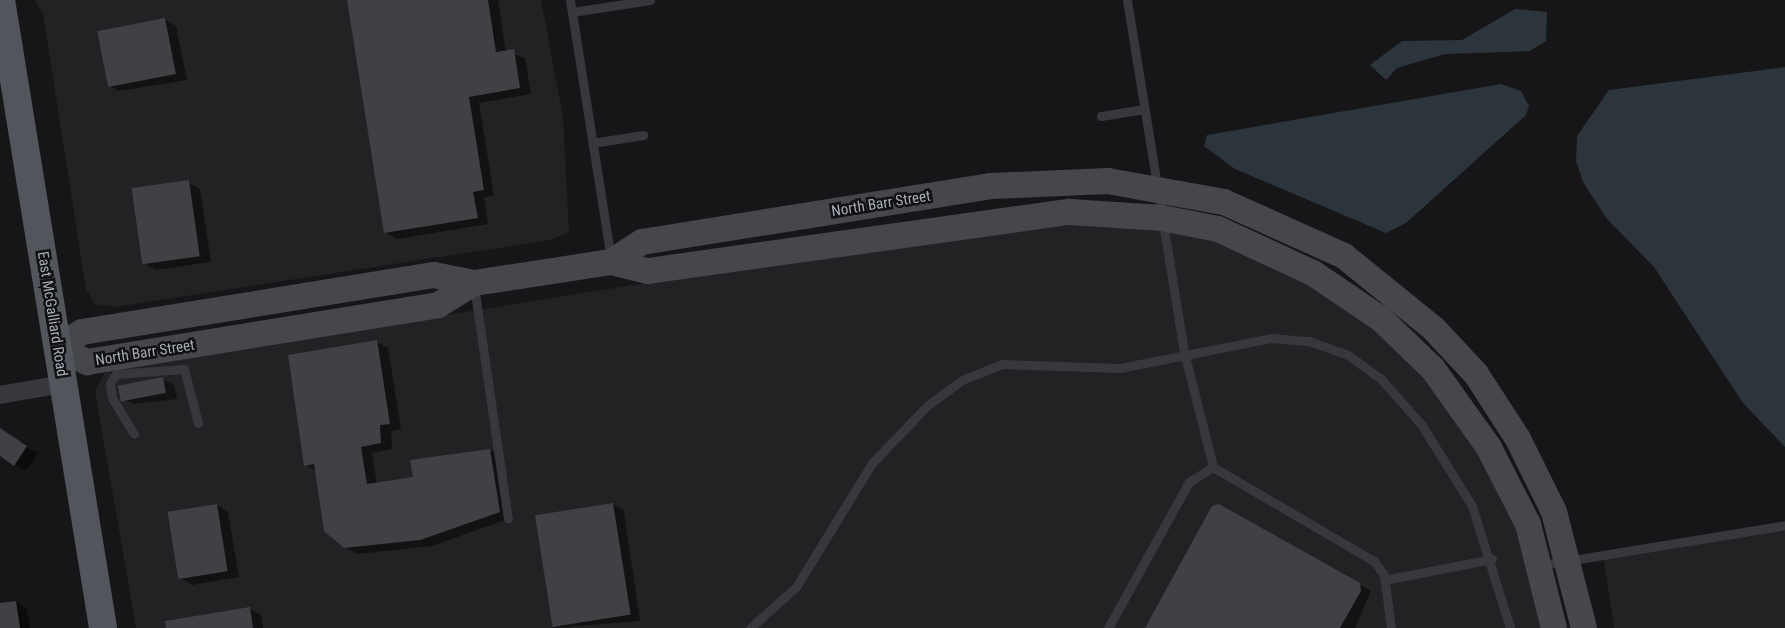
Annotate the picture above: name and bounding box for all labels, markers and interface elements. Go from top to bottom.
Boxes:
street label: North Barr Street [830,187,932,221]
street label: East McGalliard Road [33,250,71,378]
street label: North Barr Street [94,336,196,370]

